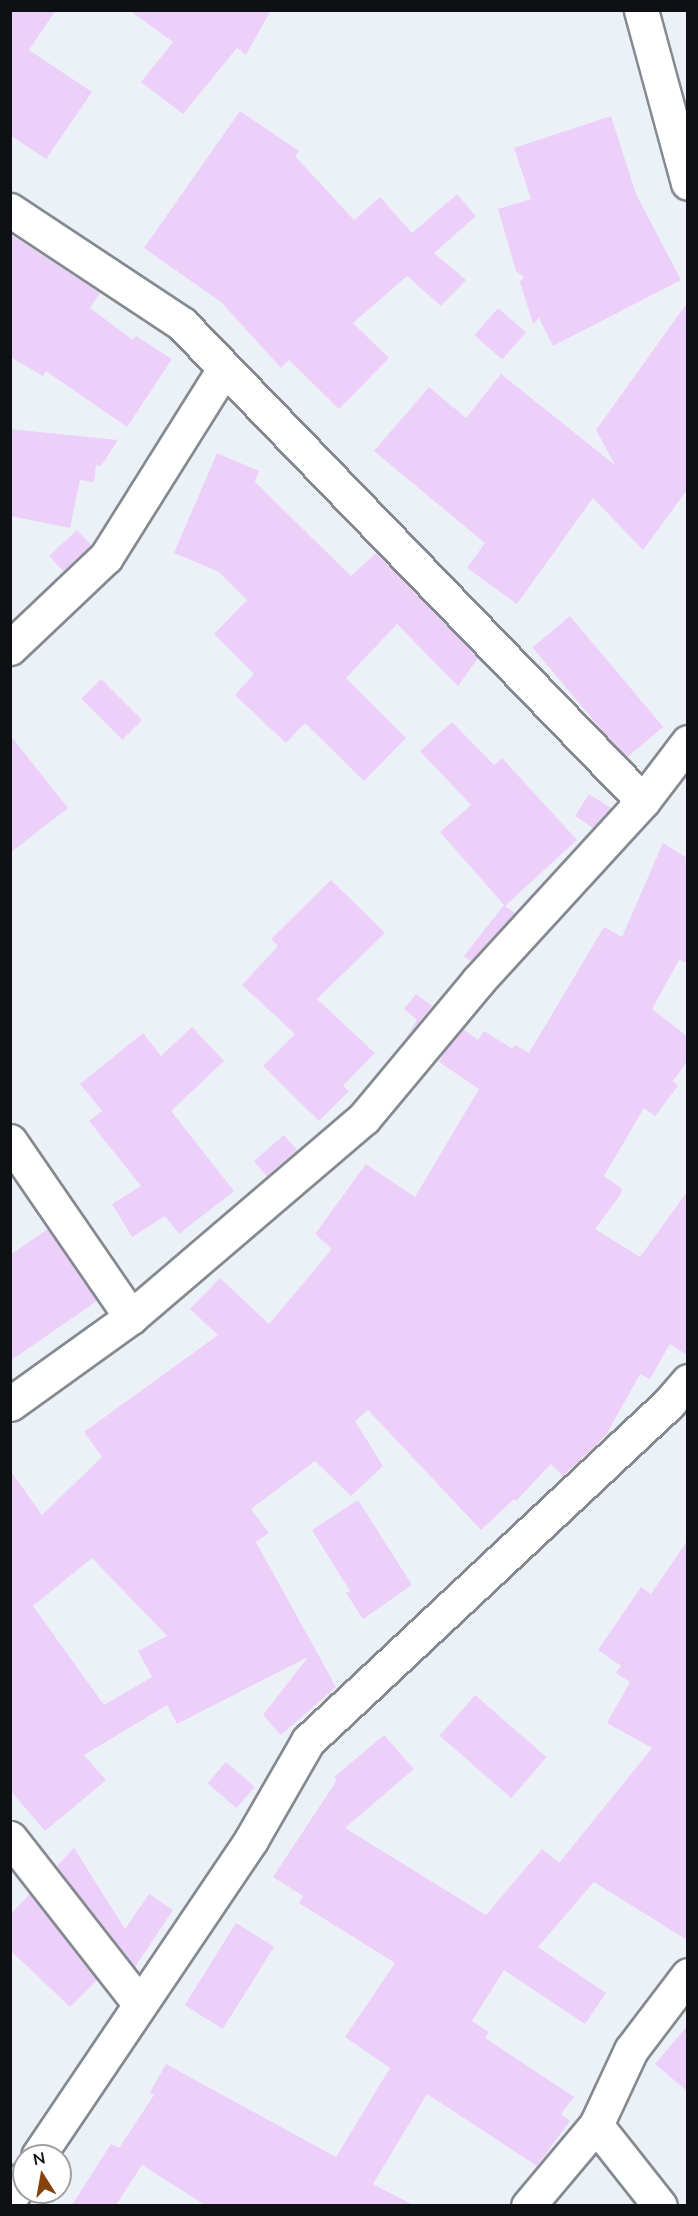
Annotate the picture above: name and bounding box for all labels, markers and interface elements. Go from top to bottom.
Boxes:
north arrow [12,2144,72,2204]
text: N [31,2147,47,2169]

